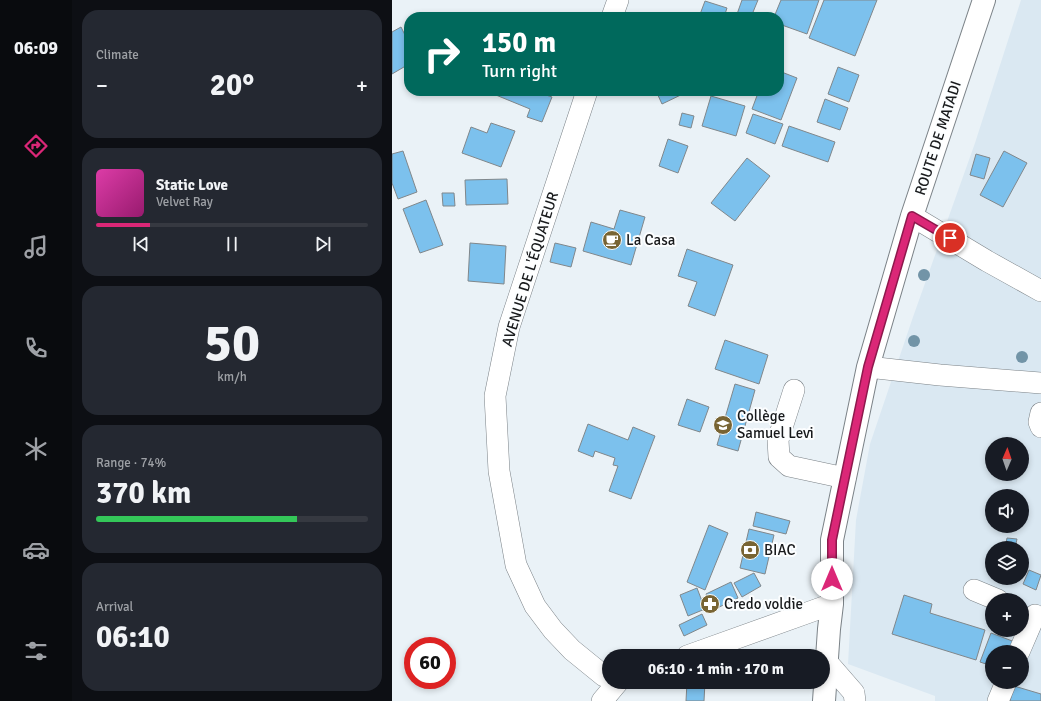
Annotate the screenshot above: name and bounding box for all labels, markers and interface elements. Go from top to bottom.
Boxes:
text: 150 m [482,26,556,60]
icon: right [416,28,468,80]
text: 06:09 [14,37,58,59]
text: Climate [96,47,139,63]
text: Turn right [482,60,557,82]
text: 20° [210,67,254,104]
text: − [96,72,108,99]
text: + [356,72,368,99]
street label: ROUTE DE MATADI [911,78,965,198]
icon: directions [22,132,50,160]
text: Static Love [156,176,228,194]
street label: AVENUE DE L'ÉQUATEUR [497,189,562,349]
text: Velvet Ray [156,194,213,210]
pin [933,221,967,255]
icon: arrive [939,227,961,249]
cafe icon: La Casa [601,229,623,251]
place label: La Casa [626,231,675,249]
icon: music [22,233,50,261]
icon: previous [130,233,152,255]
icon: pause [221,233,243,255]
icon: next [312,233,334,255]
text: 50 [204,311,260,375]
icon: phone [22,334,50,362]
text: km/h [217,369,247,385]
place label: Collège Samuel Levi [737,407,814,442]
school or university icon: Collège Samuel Levi [712,414,734,436]
icon: climate [22,435,50,463]
north arrow [985,437,1029,481]
map controls [985,437,1029,689]
text: Range · 74% [96,455,166,471]
text: 370 km [96,475,191,512]
button: sound [985,489,1029,533]
icon: car [22,536,50,564]
bank icon: BIAC [739,539,761,561]
place label: BIAC [764,541,796,559]
button: layers [985,541,1029,585]
position arrow [811,558,853,600]
pharmacy icon: Credo voldie [699,593,721,615]
button: + [985,593,1029,637]
place label: Credo voldie [724,595,803,613]
text: Arrival [96,599,133,615]
text: 06:10 [96,619,170,656]
icon: filters [22,637,50,665]
speed limit sign: 60 [404,637,456,689]
button: − [985,645,1029,689]
text: 06:10 · 1 min · 170 m [648,660,784,678]

